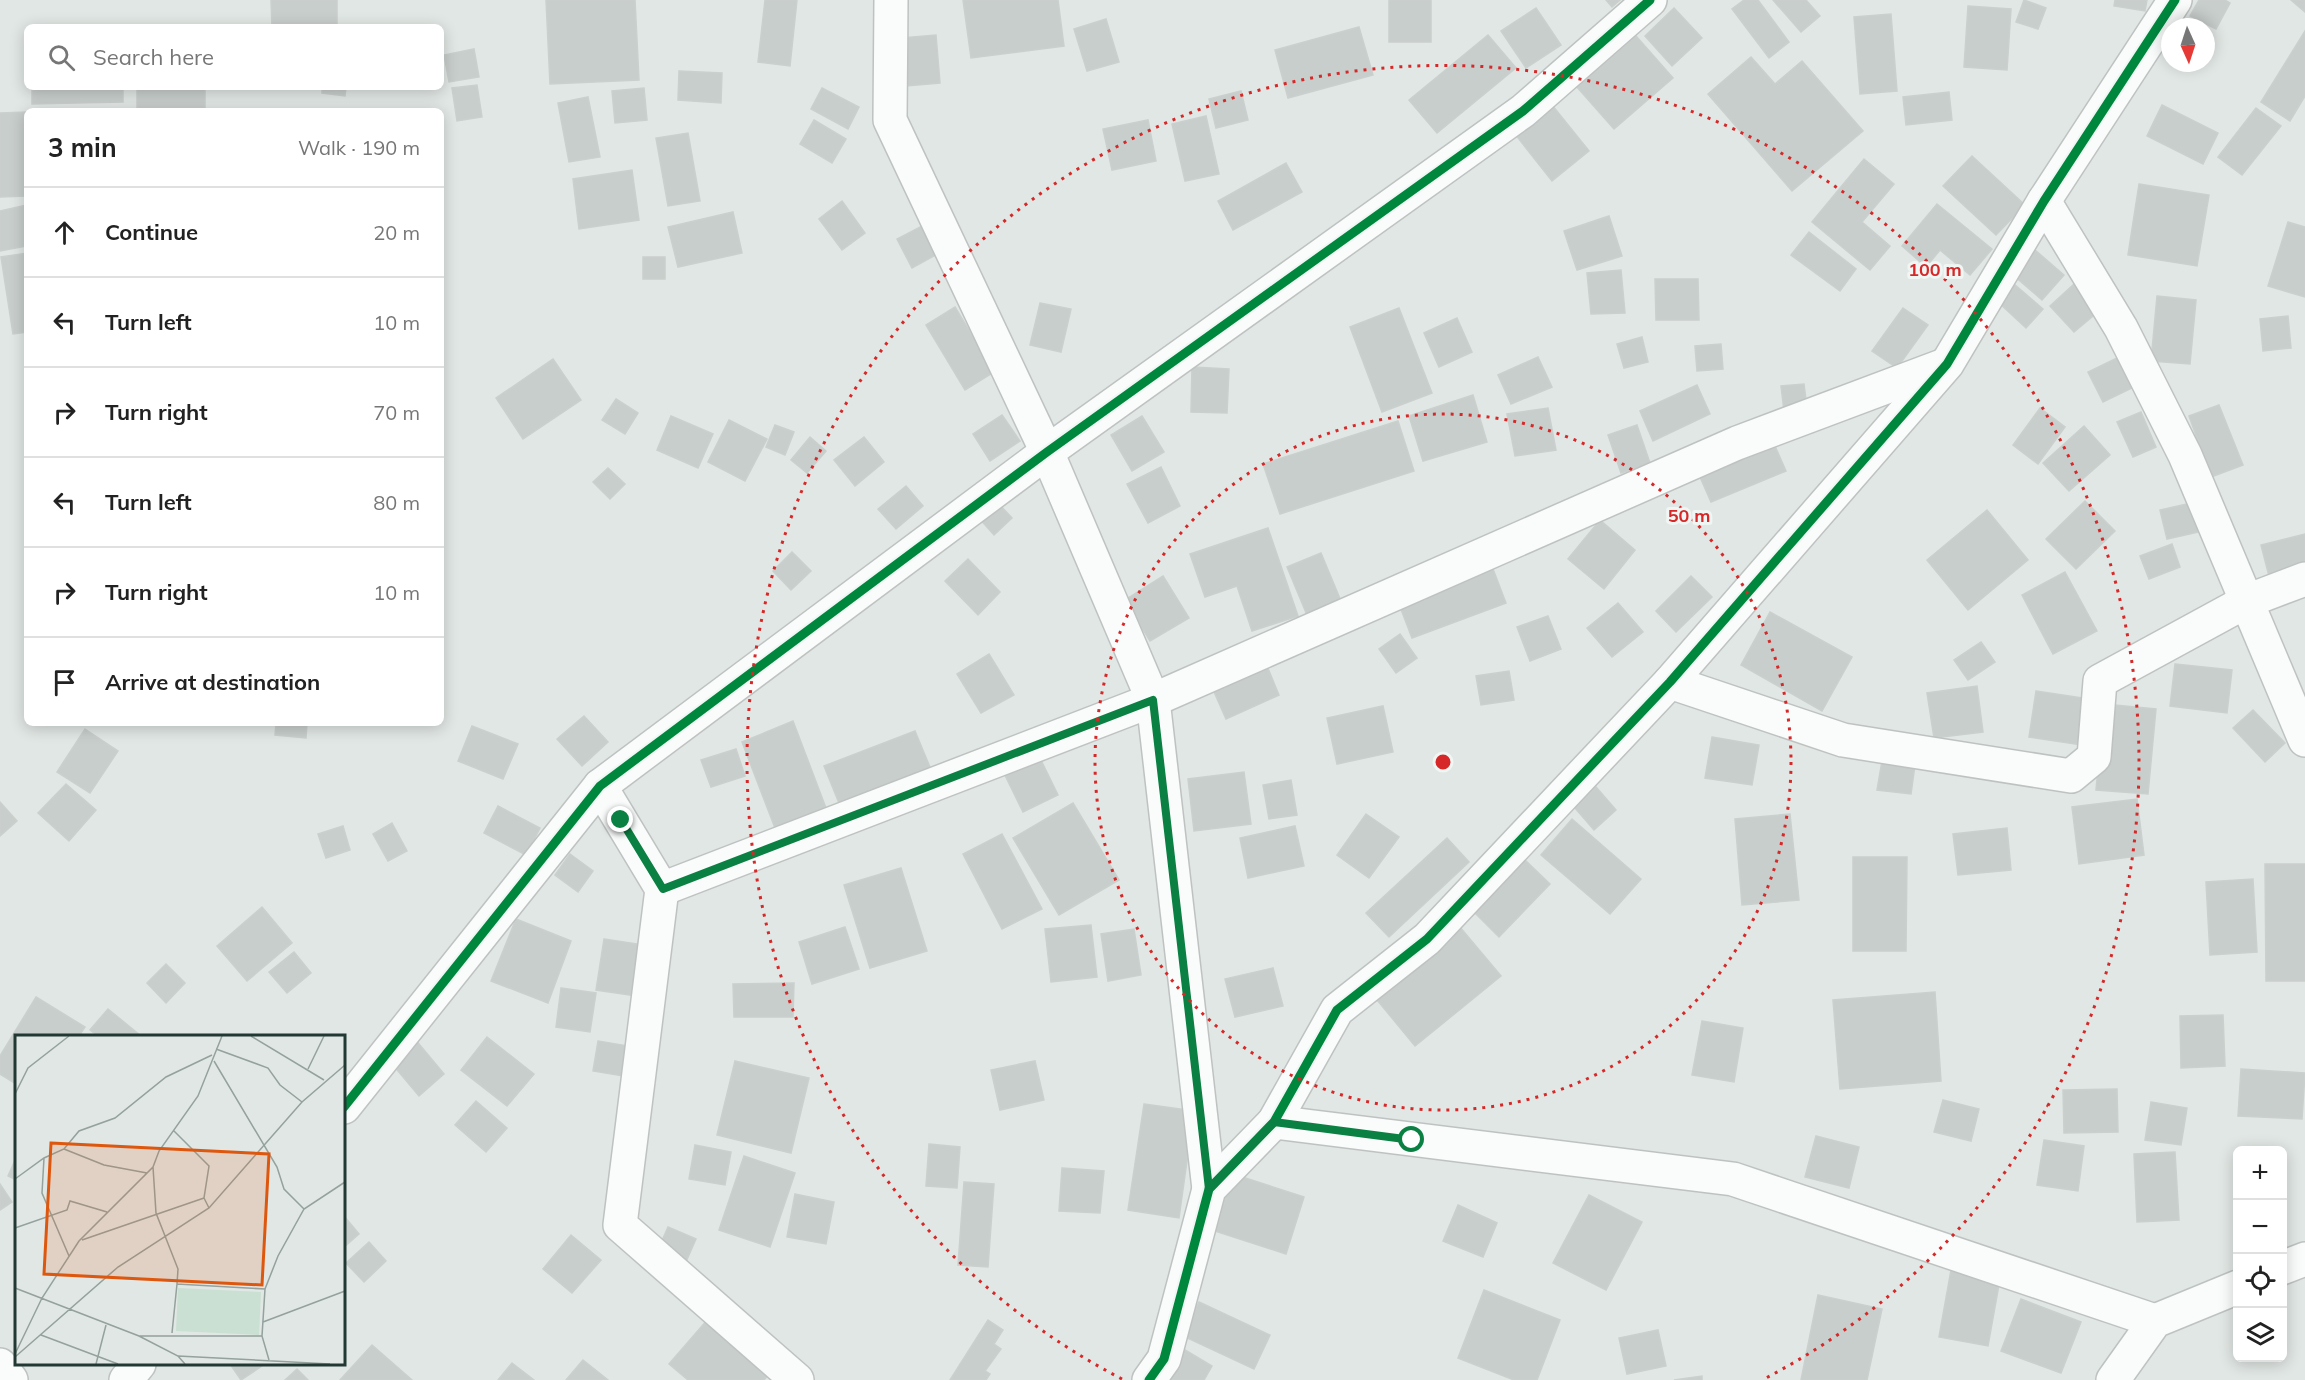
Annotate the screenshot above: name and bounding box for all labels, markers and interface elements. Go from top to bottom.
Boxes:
north arrow [2161,18,2215,72]
search box [24,24,444,90]
icon: search [45,41,78,74]
text: Search here [93,43,214,71]
text: 3 min [48,131,117,164]
text: Walk · 190 m [298,135,420,160]
icon: ahead [48,216,81,249]
text: Continue [105,218,198,246]
text: 20 m [373,220,420,245]
text: 100 m [1908,258,1962,281]
icon: left [48,306,81,339]
text: Turn left [105,308,192,336]
text: 10 m [373,310,420,335]
icon: right [48,396,81,429]
text: Turn right [105,398,208,426]
text: 70 m [373,400,420,425]
icon: left [48,486,81,519]
text: Turn left [105,488,192,516]
text: 80 m [373,490,420,515]
text: 50 m [1668,504,1710,527]
icon: right [48,576,81,609]
text: Turn right [105,578,208,606]
text: 10 m [373,580,420,605]
icon: arrive [48,666,81,699]
text: Arrive at destination [105,668,320,696]
centre of rings [1433,752,1453,772]
route end [607,806,633,832]
inset map [15,1035,345,1365]
route start [1398,1126,1424,1152]
map controls [2233,1146,2287,1362]
button: + [2233,1146,2287,1200]
button: − [2233,1200,2287,1254]
button: locate [2233,1254,2287,1308]
button: layers [2233,1308,2287,1362]

